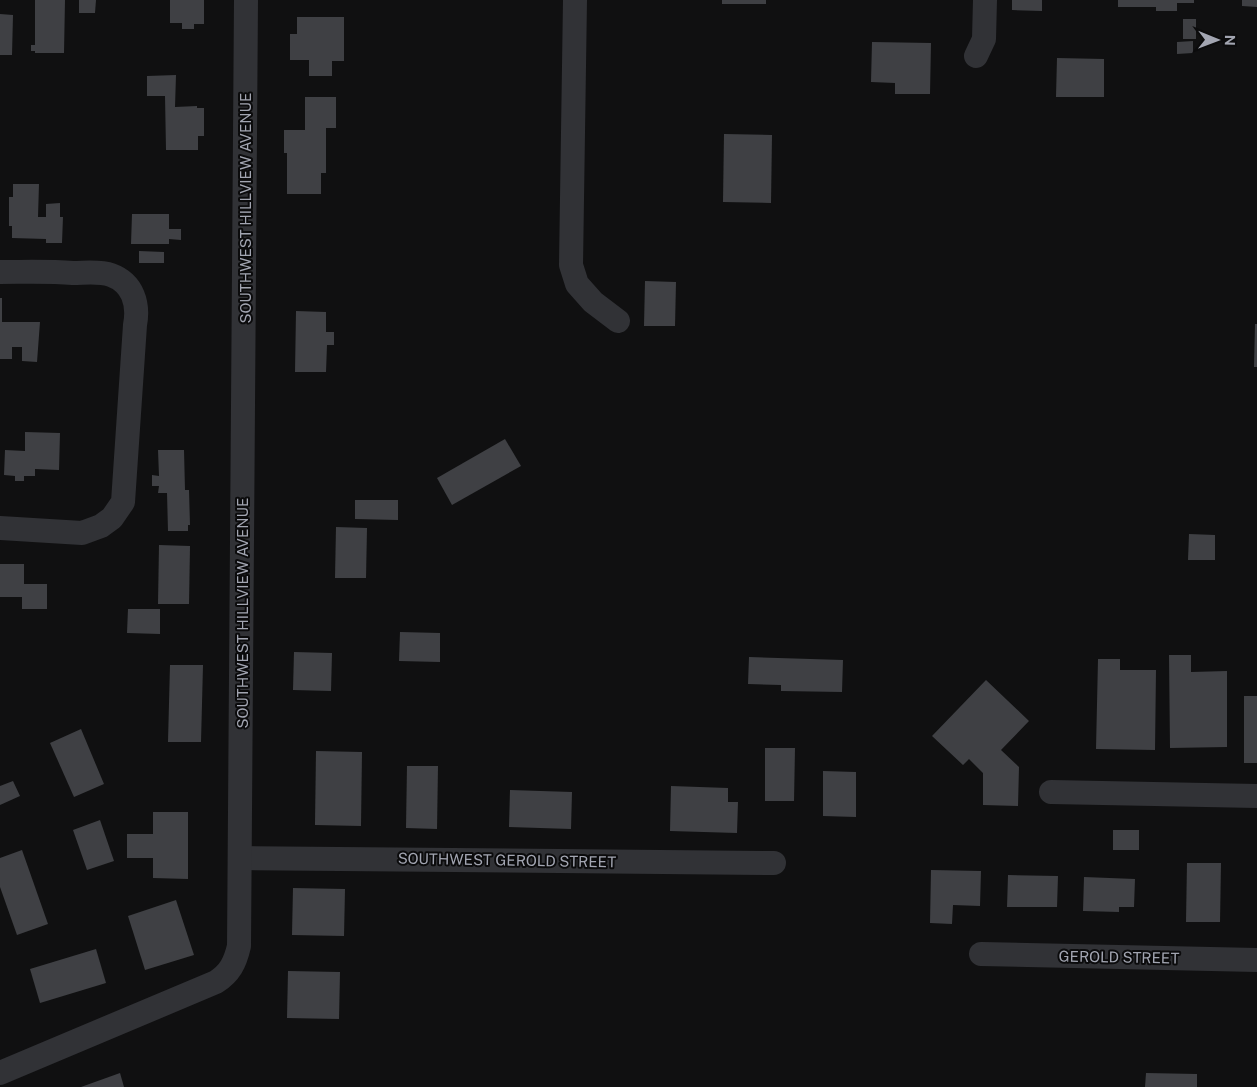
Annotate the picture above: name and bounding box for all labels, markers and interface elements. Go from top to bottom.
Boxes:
north arrow [1192,15,1242,65]
text: N [1222,35,1238,46]
street label: SOUTHWEST HILLVIEW AVENUE [237,93,254,323]
street label: SOUTHWEST HILLVIEW AVENUE [234,498,251,728]
street label: SOUTHWEST GEROLD STREET [398,850,616,870]
street label: GEROLD STREET [1058,947,1180,967]

